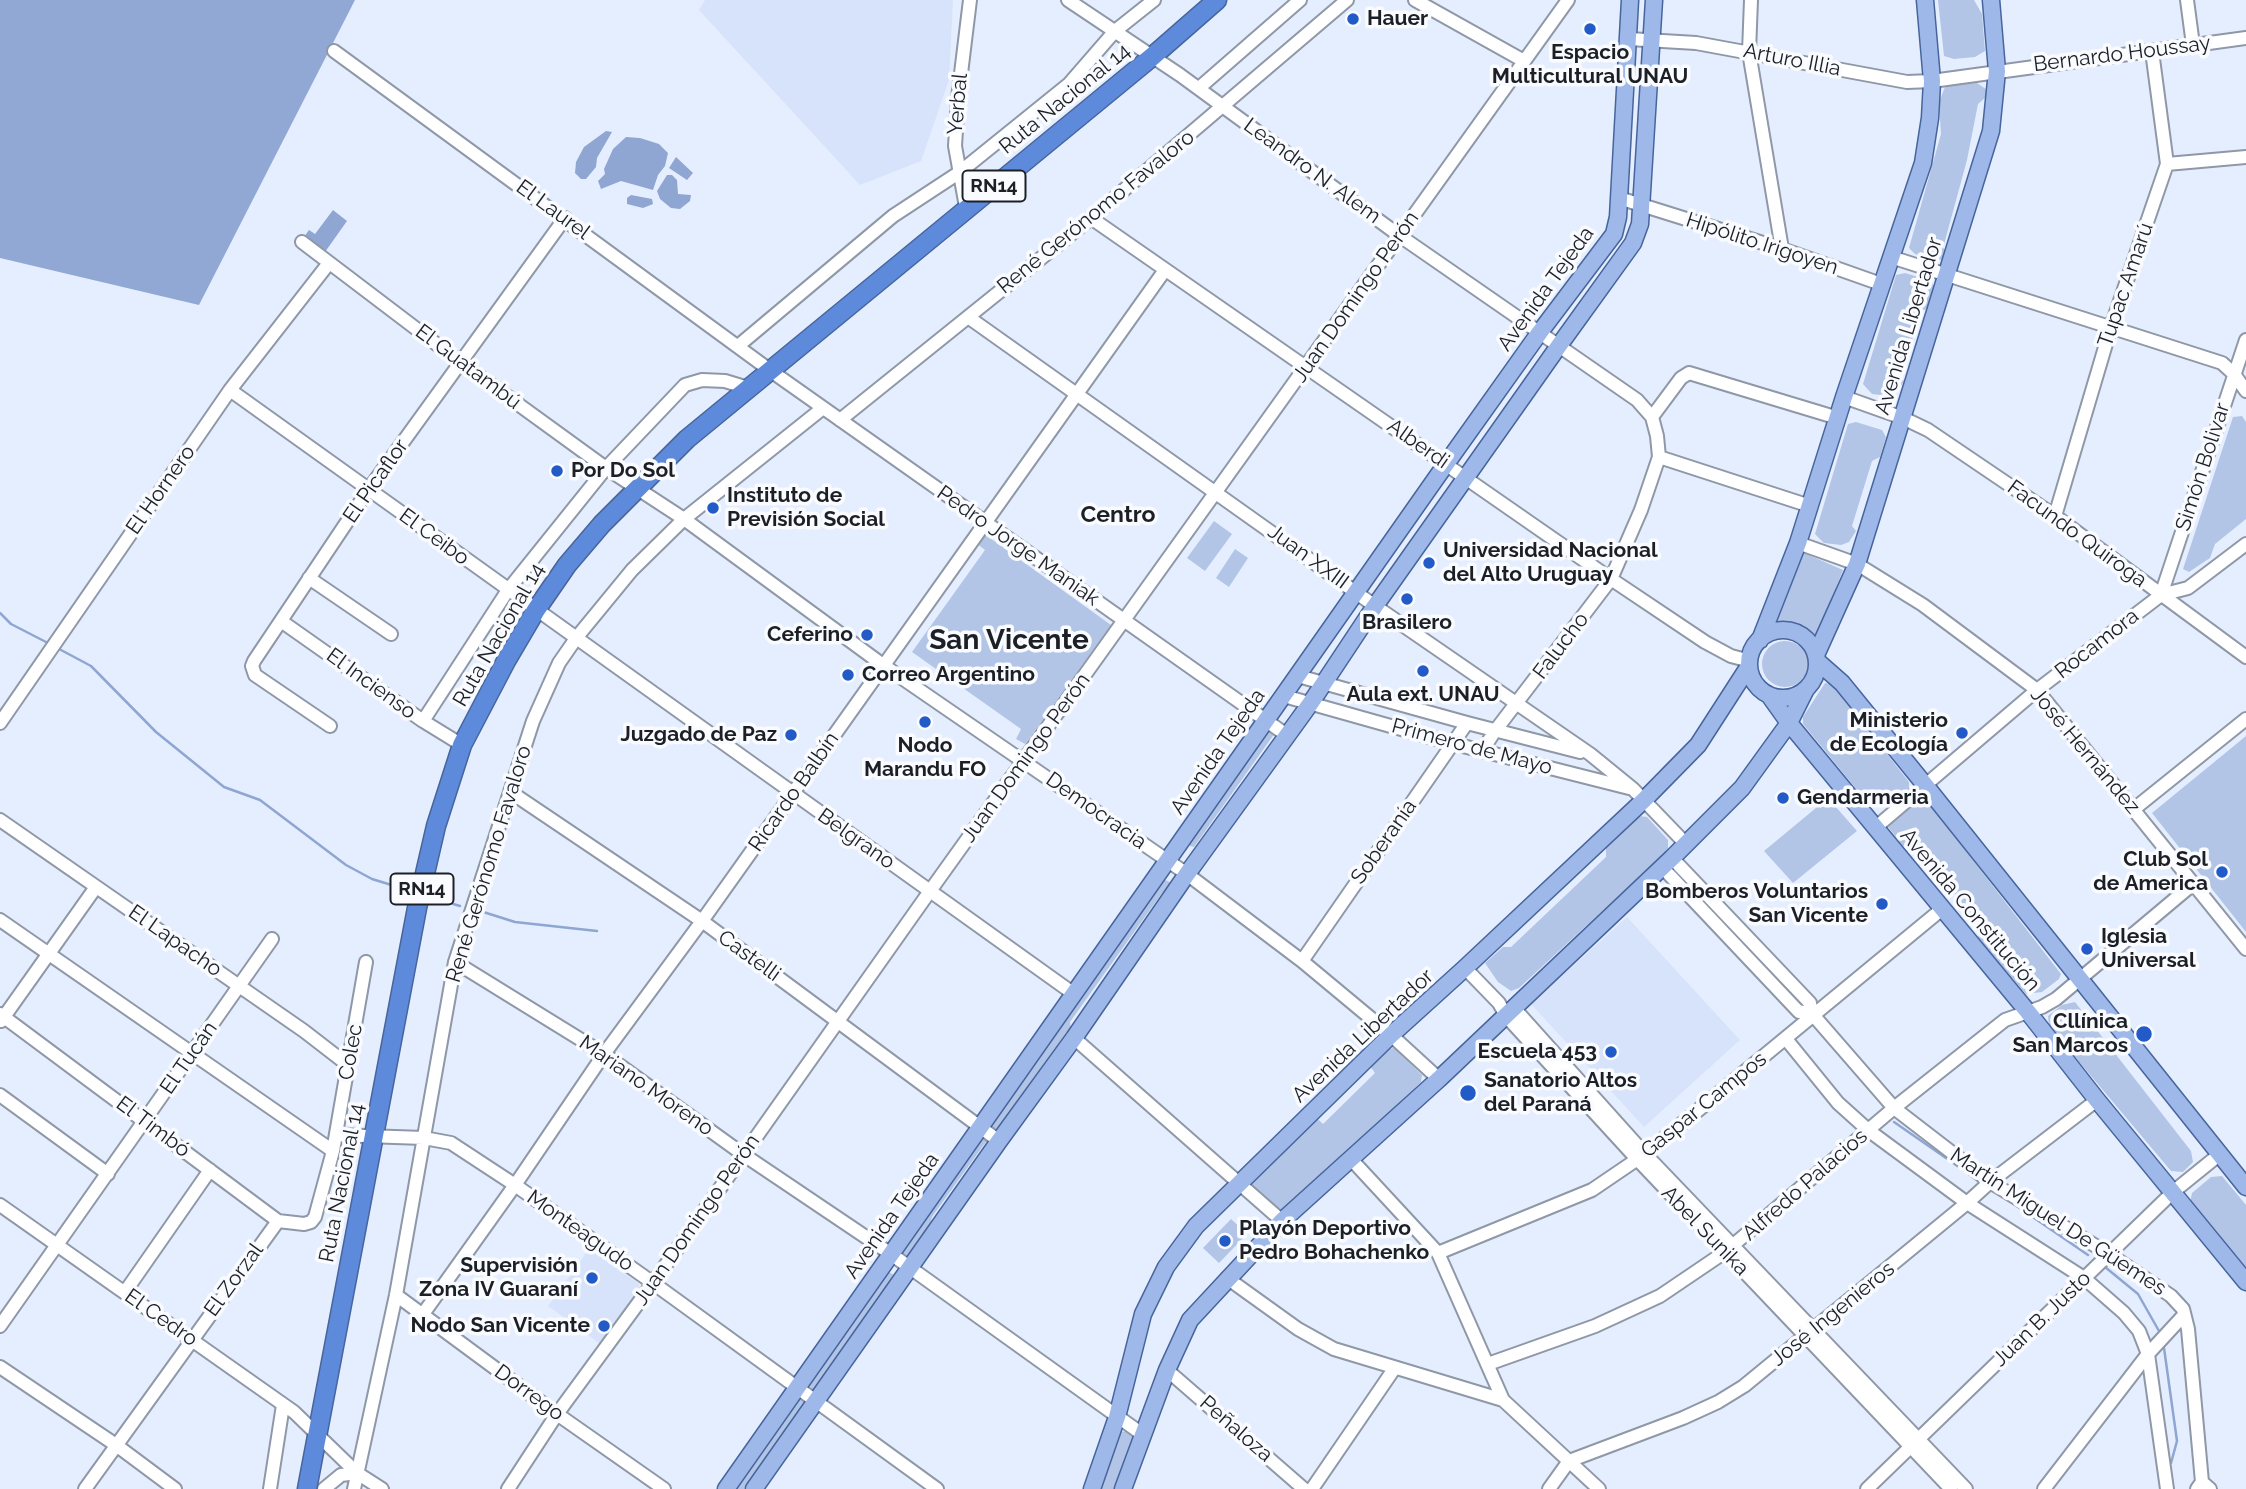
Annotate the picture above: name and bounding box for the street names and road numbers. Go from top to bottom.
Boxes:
street label: Bernardo Houssay [2032,31,2212,77]
street label: Ruta Nacional 14 [994,38,1136,160]
street label: Arturo Illia [1741,38,1843,82]
street label: Yerbal [943,72,973,136]
street label: Leandro N. Alem [1239,113,1385,229]
street label: René Gerónomo Favaloro [992,125,1200,299]
road number: RN14 [962,170,1026,202]
street label: El Laurel [511,175,595,245]
street label: Juan Domingo Perón [1287,207,1425,387]
street label: Hipólito Irigoyen [1683,208,1841,280]
street label: Tupac Amarú [2093,220,2159,350]
street label: Avenida Tejeda [1492,222,1600,356]
street label: Avenida Libertador [1870,234,1948,418]
street label: El Guatambú [410,319,526,415]
street label: Simón Bolivar [2170,400,2236,534]
street label: Alberdi [1382,414,1454,474]
street label: El Picaflor [338,434,414,528]
street label: El Hornero [121,441,201,539]
street label: Facundo Quiroga [2002,475,2152,593]
street label: Pedro Jorge Maniak [932,480,1104,612]
street label: El Ceibo [394,503,474,571]
street label: Juan XXIII [1263,519,1353,595]
street label: Ruta Nacional 14 [448,559,550,711]
street label: Rocamora [2050,603,2144,685]
street label: Falucho [1528,608,1594,684]
street label: El Incienso [321,643,421,725]
street label: Juan Domingo Perón [956,669,1096,847]
street label: José Hernández [2025,683,2145,819]
street label: Avenida Tejeda [1165,684,1271,820]
street label: Primero de Mayo [1389,713,1555,781]
street label: Ricardo Balbín [744,727,844,857]
street label: René Gerónomo Favaloro [441,742,537,986]
street label: Democracia [1041,767,1151,855]
street label: Soberanía [1346,795,1422,889]
street label: Belgrano [813,803,899,875]
street label: Avenida Constitución [1895,824,2045,996]
road number: RN14 [390,874,453,904]
street label: El Lapacho [123,900,227,982]
street label: Castelli [713,925,785,987]
street label: Avenida Libertador [1287,964,1439,1108]
street label: El Tucán [155,1017,223,1099]
street label: Colec [334,1022,368,1082]
street label: Mariano Moreno [574,1030,718,1142]
street label: Gaspar Campos [1636,1047,1772,1163]
street label: El Timbó [111,1091,195,1163]
street label: Ruta Nacional 14 [314,1101,370,1265]
street label: Alfredo Palacios [1737,1124,1873,1246]
street label: Juan Domingo Perón [628,1130,766,1310]
street label: Martín Miguel De Güemes [1945,1143,2171,1301]
street label: Avenida Tejeda [839,1148,945,1284]
street label: Abel Sunika [1656,1181,1754,1281]
street label: Monteagudo [522,1185,638,1277]
street label: El Zorzal [199,1239,269,1321]
street label: José Ingenieros [1766,1256,1900,1372]
street label: Juan B. Justo [1988,1266,2096,1372]
street label: El Cedro [120,1284,202,1352]
street label: Dorrego [489,1359,569,1427]
street label: Peñaloza [1194,1390,1278,1468]

